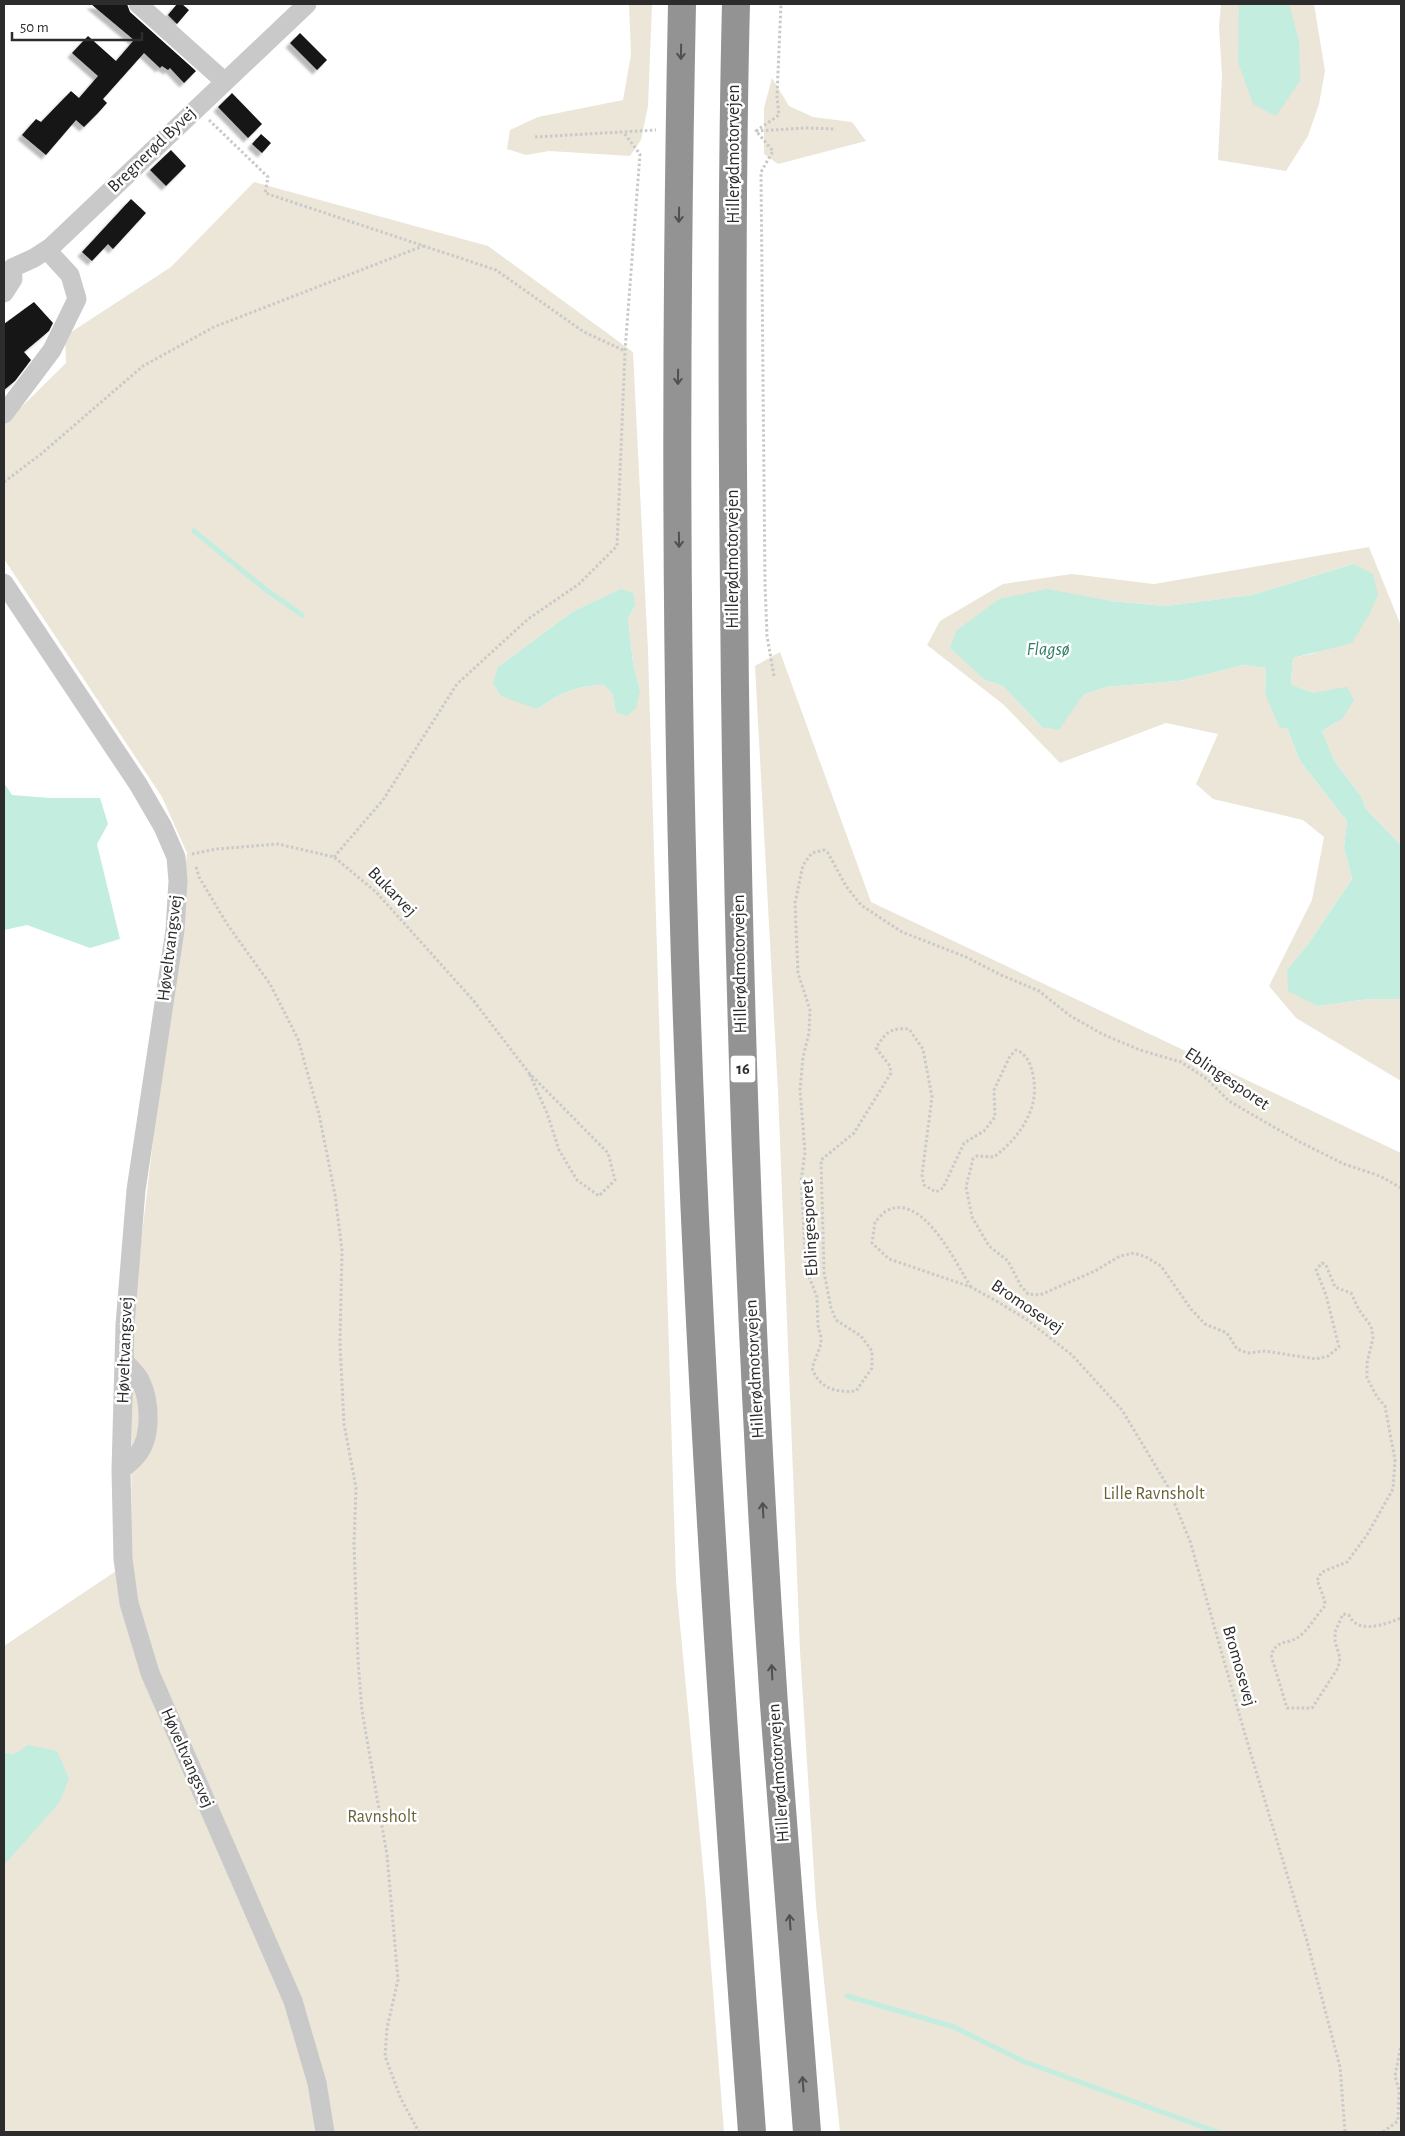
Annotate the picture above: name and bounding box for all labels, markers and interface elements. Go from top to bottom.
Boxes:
scale bar [12,10,142,42]
text: 50 m [20,20,49,35]
one-way arrow [676,44,686,60]
street label: Hillerødmotorvejen [725,84,743,224]
street label: Bregnerød Byvej [105,104,199,196]
one-way arrow [674,206,684,223]
one-way arrow [673,369,683,385]
street label: Hillerødmotorvejen [724,489,742,629]
one-way arrow [674,532,684,548]
water label: Flagsø [1026,640,1070,659]
street label: Bukarvej [364,864,420,920]
street label: Høveltvangsvej [155,894,185,1002]
street label: Hillerødmotorvejen [730,894,750,1034]
street label: Eblingesporet [1182,1044,1273,1114]
road number: 16 [730,1056,756,1082]
street label: Eblingesporet [798,1179,822,1277]
street label: Bromosevej [988,1276,1066,1338]
street label: Høveltvangsvej [114,1296,136,1404]
street label: Hillerødmotorvejen [742,1299,768,1439]
park label: Lille Ravnsholt [1103,1485,1205,1503]
one-way arrow [758,1502,767,1518]
street label: Bromosevej [1219,1624,1259,1708]
one-way arrow [767,1665,776,1681]
street label: Hillerødmotorvejen [765,1703,793,1843]
street label: Høveltvangsvej [157,1705,217,1811]
park label: Ravnsholt [347,1808,417,1826]
one-way arrow [786,1914,795,1930]
one-way arrow [798,2076,808,2092]

